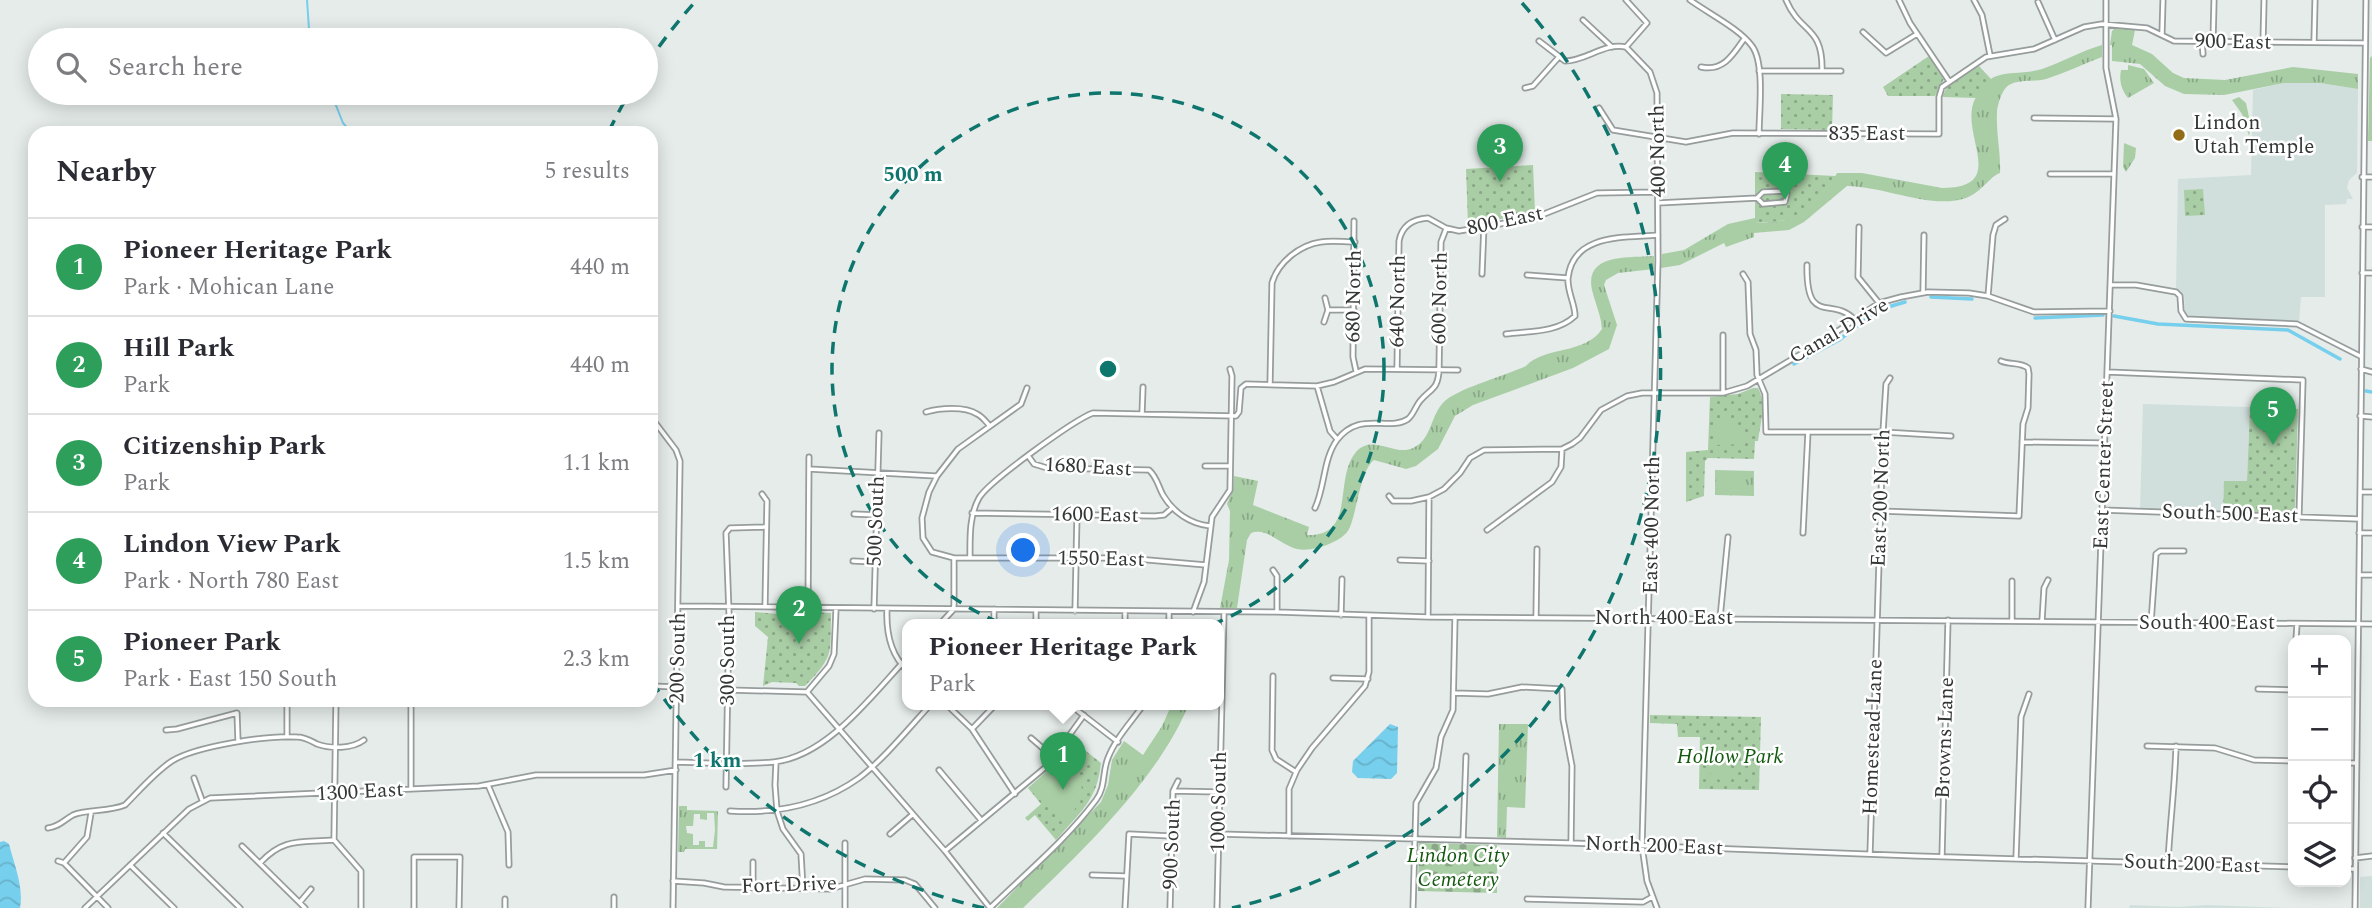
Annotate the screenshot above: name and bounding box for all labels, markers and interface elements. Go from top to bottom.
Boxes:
street label: 900 East [2194,25,2272,59]
search box [28,28,658,105]
text: Search here [108,47,243,87]
icon: search [52,48,90,86]
street label: 400 North [1641,104,1675,198]
place label: Lindon Utah Temple [2193,107,2314,163]
street label: 835 East [1828,118,1906,150]
pin: 3 [1477,124,1523,182]
marker: Lindon Utah Temple [2171,127,2187,143]
pin: 4 [1762,142,1808,200]
text: Nearby [56,149,155,195]
text: 5 results [545,154,630,189]
text: 500 m [883,159,943,191]
street label: 800 East [1464,197,1546,245]
text: Pioneer Heritage Park [123,230,392,270]
street label: 680 North [1337,249,1371,343]
text: 1 [73,250,85,285]
text: 440 m [570,250,630,285]
street label: 600 North [1423,251,1457,345]
street label: 640 North [1381,254,1415,348]
text: Park · Mohican Lane [123,270,334,305]
street label: Canal Drive [1783,289,1895,373]
text: Hill Park [123,328,234,368]
text: 2 [73,348,85,383]
text: 440 m [570,348,630,383]
centre of rings [1096,357,1120,381]
text: Park [123,368,170,403]
street label: East Center Street [2085,380,2123,550]
pin: 5 [2250,387,2296,445]
text: Citizenship Park [123,426,326,466]
street label: East 200 North [1863,428,1899,568]
text: 3 [73,446,85,481]
text: 1.1 km [563,446,630,481]
street label: 1680 East [1043,449,1133,485]
street label: East 400 North [1635,456,1669,594]
text: Park [123,466,170,501]
street label: 500 South [858,475,894,567]
street label: South 500 East [2161,496,2299,532]
street label: 1600 East [1051,498,1139,532]
text: Lindon View Park [123,524,341,564]
your location [1006,533,1040,567]
street label: 1550 East [1057,542,1145,576]
text: 4 [73,544,85,579]
text: 1.5 km [563,544,630,579]
text: Park · North 780 East [123,564,339,599]
pin: 2 [776,586,822,644]
street label: North 400 East [1595,602,1733,634]
street label: South 400 East [2139,607,2275,639]
street label: 200 South [661,612,695,704]
street label: 300 South [712,614,744,706]
popup [902,619,1224,710]
text: Pioneer Park [123,622,281,662]
text: Pioneer Heritage Park [929,627,1198,667]
map controls [2288,635,2351,887]
button: + [2288,635,2351,698]
text: 5 [73,642,85,677]
text: 2.3 km [563,642,630,677]
street label: Homestead Lane [1854,658,1892,816]
text: Park · East 150 South [123,662,337,697]
text: Park [929,667,976,702]
street label: Browns Lane [1927,677,1963,799]
button: − [2288,698,2351,761]
pin: 1 [1040,732,1086,790]
park label: Hollow Park [1677,741,1783,773]
text: 1 km [693,745,741,777]
street label: 1000 South [1202,751,1236,853]
button: locate [2288,761,2351,824]
street label: 1300 East [315,774,405,810]
street label: 900 South [1154,798,1190,890]
button: layers [2288,824,2351,887]
street label: North 200 East [1584,828,1724,864]
park label: Lindon City Cemetery [1407,840,1510,896]
street label: South 200 East [2123,846,2261,882]
street label: Fort Drive [740,867,838,903]

